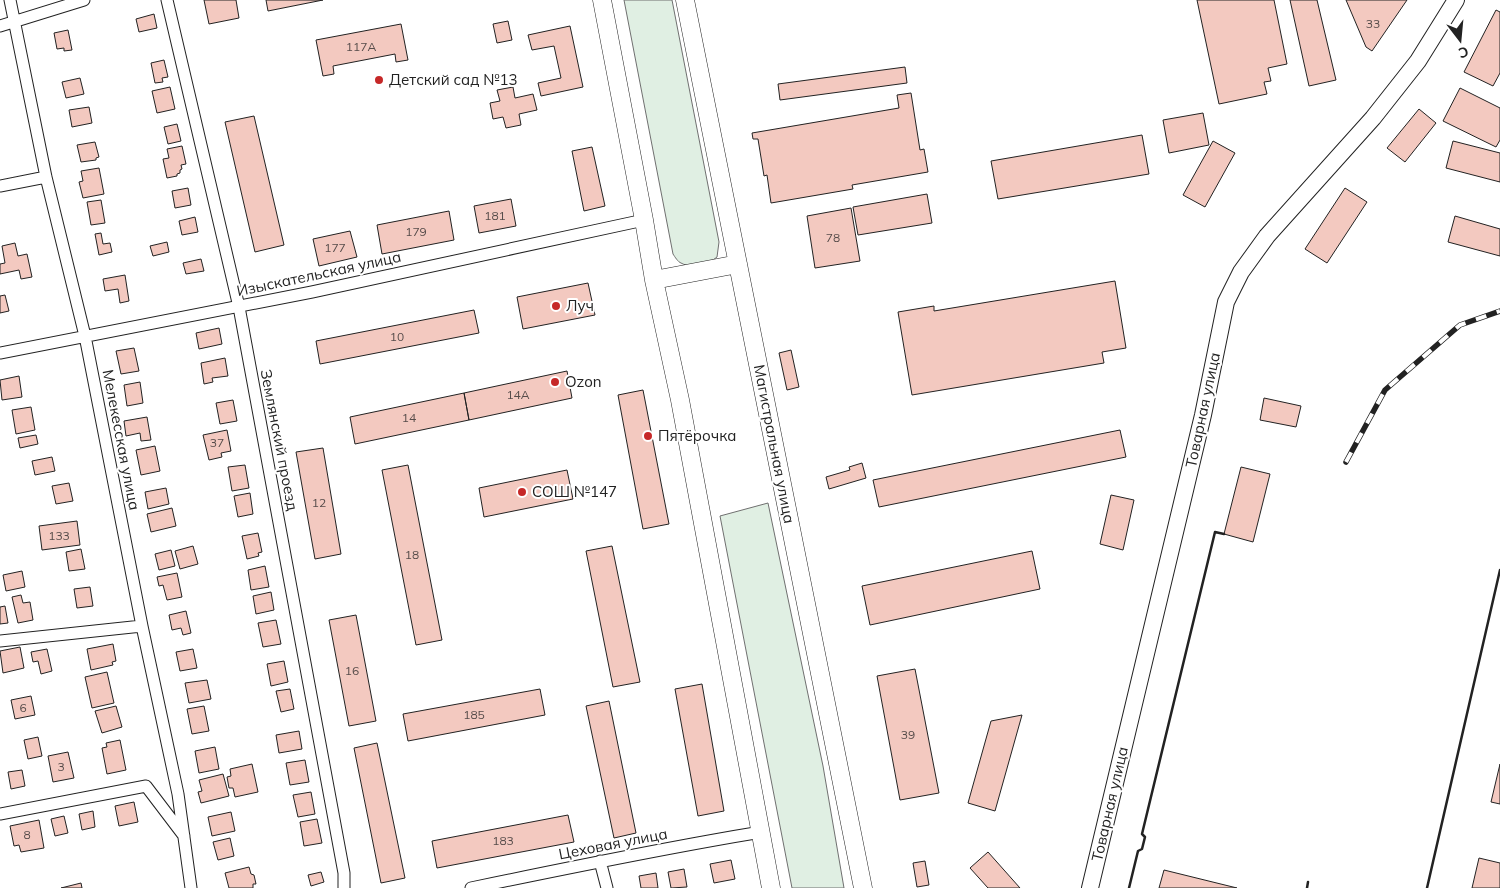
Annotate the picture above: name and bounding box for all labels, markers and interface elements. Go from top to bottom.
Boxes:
north arrow [1435,15,1485,65]
house number: 33 [1366,16,1380,31]
house number: 117А [346,39,376,54]
text: С [1456,43,1471,62]
place label: Детский сад №13 [389,70,518,89]
marker: Детский сад №13 [373,74,385,86]
house number: 181 [484,208,506,223]
house number: 179 [405,224,427,239]
house number: 78 [826,230,840,245]
house number: 177 [324,240,346,255]
street label: Изыскательская улица [235,247,403,300]
place label: Луч [566,296,594,315]
marker: Луч [550,300,562,312]
house number: 10 [390,329,404,344]
street label: Товарная улица [1181,351,1224,469]
street label: Магистральная улица [750,363,799,525]
street label: Мелекесская улица [99,368,144,512]
street label: Землянский проезд [256,368,303,512]
place label: Ozon [565,372,602,391]
marker: Ozon [549,376,561,388]
house number: 14А [506,387,530,402]
house number: 14 [402,410,416,425]
place label: Пятёрочка [658,426,736,445]
marker: Пятёрочка [642,430,654,442]
house number: 37 [210,435,224,450]
place label: СОШ №147 [532,482,617,501]
marker: СОШ №147 [516,486,528,498]
house number: 12 [312,495,326,510]
house number: 133 [48,528,70,543]
house number: 18 [405,547,419,562]
house number: 16 [345,663,359,678]
house number: 6 [19,700,27,715]
house number: 185 [463,707,485,722]
house number: 39 [901,727,915,742]
street label: Товарная улица [1087,745,1132,863]
house number: 3 [57,759,65,774]
street label: Цеховая улица [557,824,669,863]
house number: 8 [23,827,31,842]
house number: 183 [492,833,514,848]

